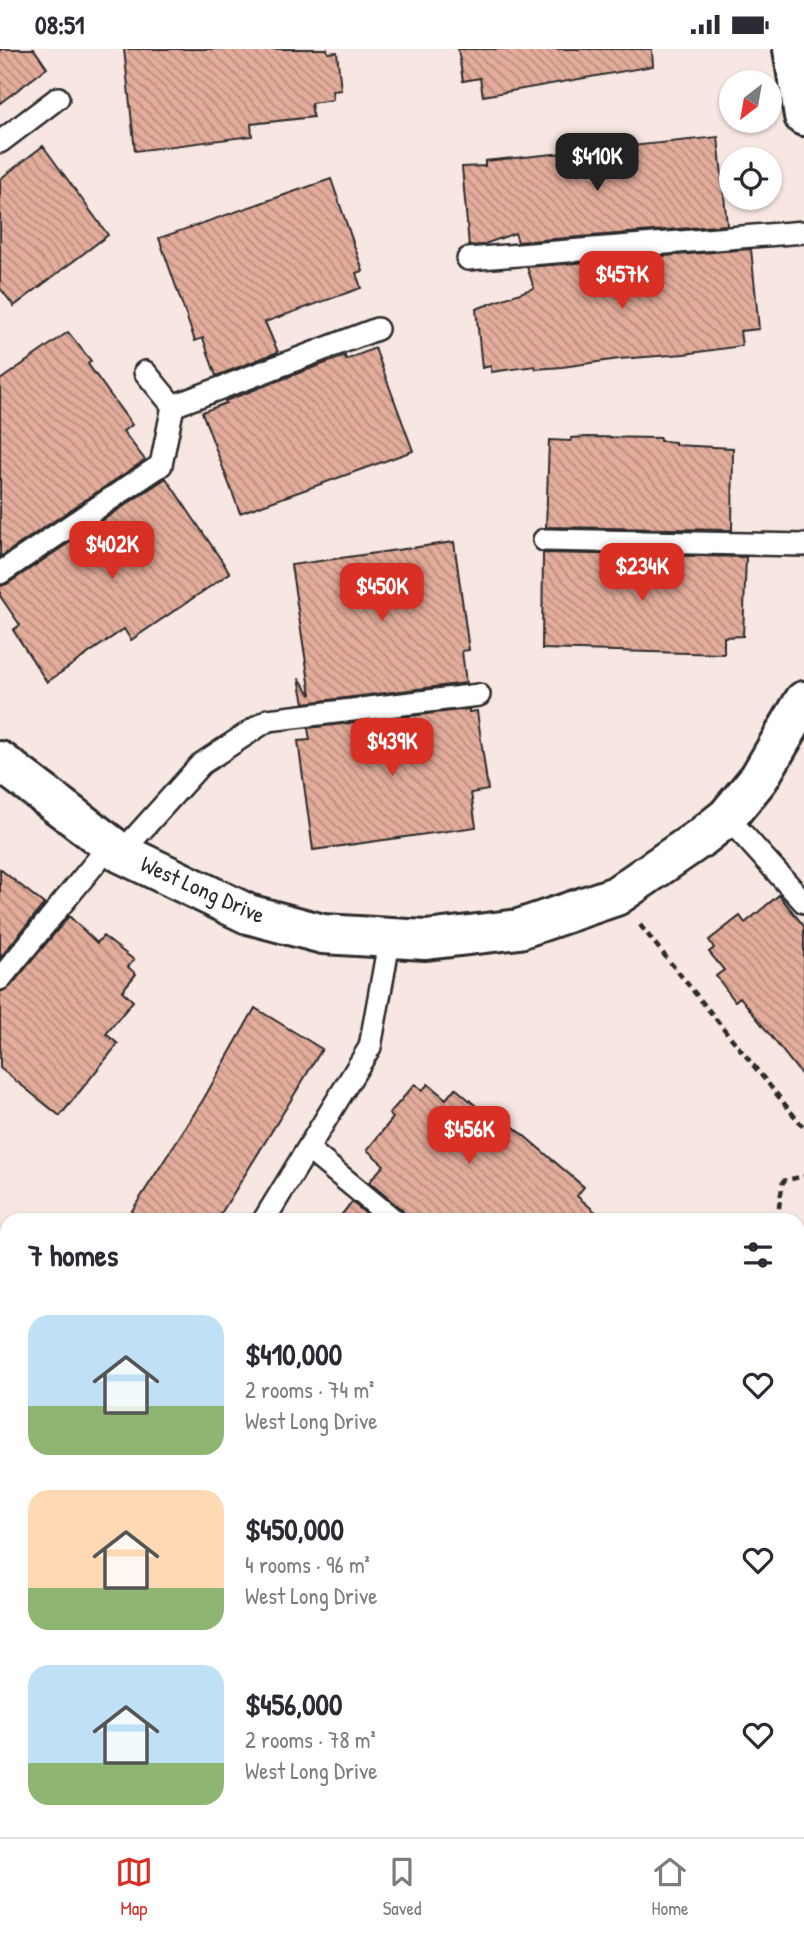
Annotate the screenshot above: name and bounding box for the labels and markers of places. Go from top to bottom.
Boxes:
pin: $410K [548,134,646,193]
pin: $457K [573,251,671,311]
pin: $402K [63,521,161,581]
pin: $234K [593,543,691,603]
pin: $450K [333,563,431,623]
pin: $439K [343,719,441,778]
pin: $456K [420,1107,518,1166]

